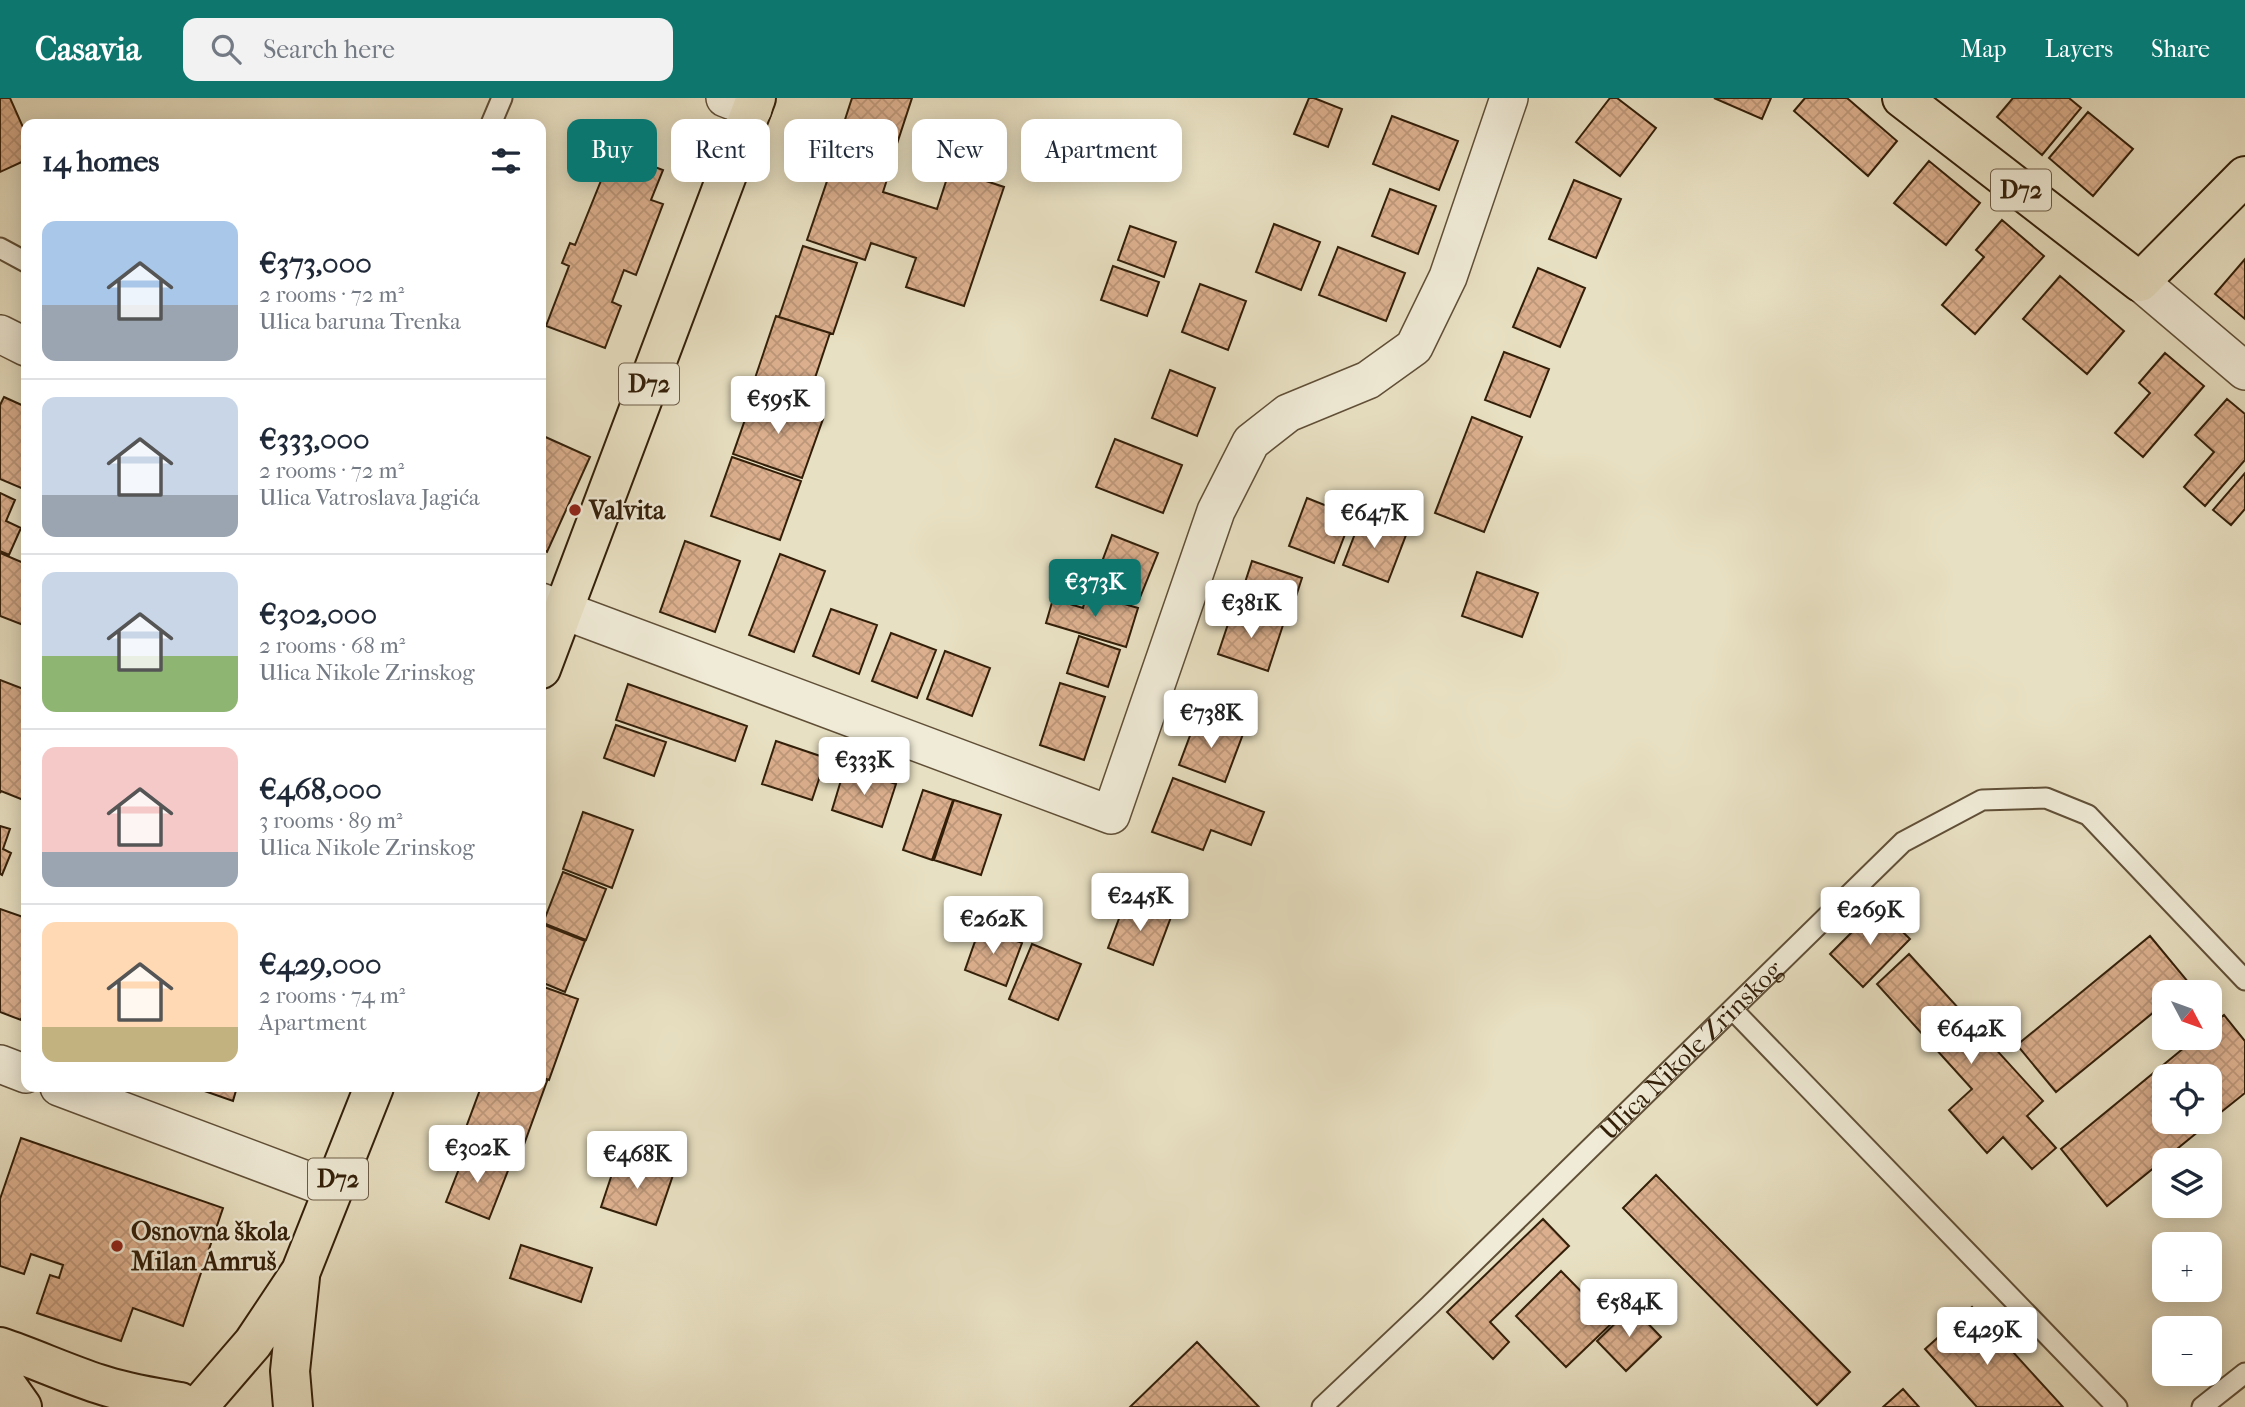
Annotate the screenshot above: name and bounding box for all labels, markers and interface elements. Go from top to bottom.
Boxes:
search box [183,18,673,81]
text: Casavia [35,30,141,69]
icon: search [207,30,245,68]
text: Search here [263,34,395,65]
text: Map [1961,35,2007,63]
text: Layers [2045,35,2113,63]
text: Share [2151,35,2210,63]
chip: Buy [567,119,657,182]
chip: Rent [671,119,770,182]
chip: Filters [784,119,898,182]
chip: New [912,119,1007,182]
chip: Apartment [1021,119,1182,182]
icon: filters [487,142,525,180]
text: 14 homes [42,144,159,179]
road number: D72 [1991,170,2051,210]
text: €373,000 [259,246,372,281]
icon: home [98,249,182,333]
text: 2 rooms · 72 m² [259,281,404,308]
text: Ulica baruna Trenka [259,308,461,335]
road number: D72 [619,363,679,404]
pin: €595K [729,376,827,436]
text: €595K [747,385,809,412]
text: €333,000 [259,422,370,457]
icon: home [98,425,182,509]
text: 2 rooms · 72 m² [259,457,404,484]
text: Ulica Vatroslava Jagića [259,484,480,511]
pin: €647K [1325,490,1423,550]
place label: Valvita [588,495,666,526]
text: €647K [1341,499,1407,526]
marker: Valvita [567,502,583,518]
pin: €373K [1046,560,1144,619]
text: €373K [1065,568,1125,595]
pin: €381K [1202,580,1300,640]
text: €381K [1221,589,1281,616]
text: €302,000 [259,597,377,632]
icon: home [98,600,182,684]
text: 2 rooms · 68 m² [259,632,405,659]
text: Ulica Nikole Zrinskog [259,659,474,686]
pin: €738K [1162,690,1260,750]
text: €738K [1180,699,1242,726]
pin: €333K [815,738,913,797]
text: €333K [835,746,893,773]
text: €468,000 [259,772,382,807]
icon: home [98,775,182,859]
text: 3 rooms · 89 m² [259,807,403,834]
text: Ulica Nikole Zrinskog [259,834,474,861]
pin: €245K [1091,874,1189,933]
text: €245K [1107,882,1173,909]
pin: €269K [1821,888,1919,947]
pin: €262K [944,896,1042,956]
text: €269K [1837,896,1903,923]
text: €262K [960,905,1026,932]
text: €429,000 [259,947,382,982]
icon: home [98,950,182,1034]
street label: Ulica Nikole Zrinskog [1593,953,1790,1147]
north arrow [2152,980,2222,1050]
map controls [2152,980,2222,1386]
text: 2 rooms · 74 m² [259,982,405,1009]
pin: €642K [1922,1006,2020,1066]
text: Apartment [259,1009,367,1036]
text: €642K [1937,1015,2005,1042]
button: locate [2152,1064,2222,1134]
pin: €302K [428,1126,526,1185]
pin: €468K [588,1132,686,1191]
text: €302K [445,1134,509,1161]
text: €468K [603,1140,671,1167]
button: layers [2152,1148,2222,1218]
road number: D72 [308,1158,368,1199]
place label: Osnovna škola Milan Amruš [131,1216,290,1277]
button: + [2152,1232,2222,1302]
marker: Osnovna škola Milan Amruš [109,1238,125,1254]
pin: €584K [1580,1280,1678,1339]
text: €584K [1596,1288,1662,1315]
pin: €429K [1938,1308,2036,1367]
text: €429K [1953,1316,2021,1343]
button: − [2152,1316,2222,1386]

